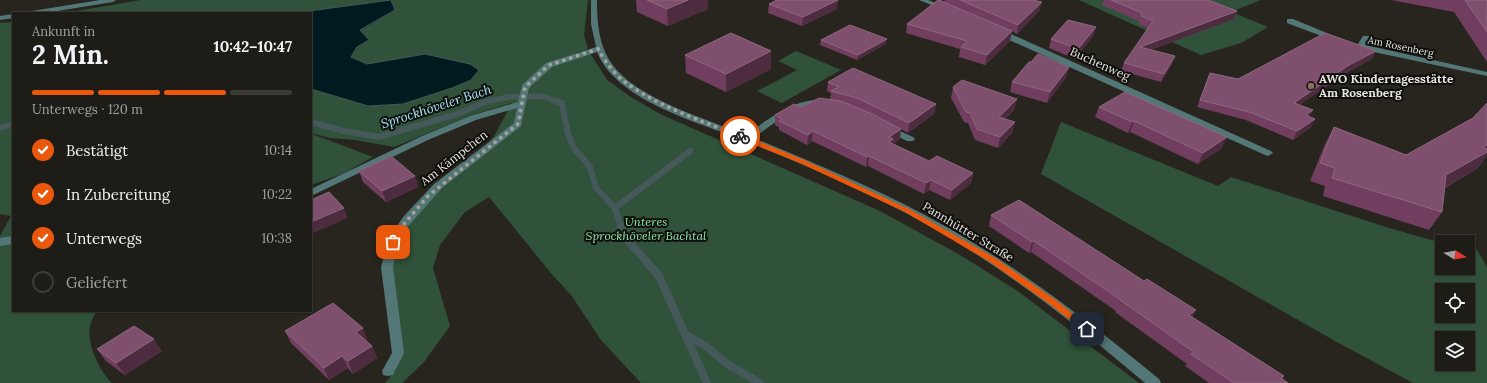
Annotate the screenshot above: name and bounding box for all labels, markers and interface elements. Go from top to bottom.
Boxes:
text: Ankunft in [32,23,95,40]
street label: Am Rosenberg [1366,33,1436,60]
text: 10:42–10:47 [214,37,292,56]
text: 2 Min. [32,38,109,71]
street label: Buchenweg [1068,44,1133,84]
place label: AWO Kindertagesstätte Am Rosenberg [1319,71,1454,100]
water label: Sprockhöveler Bach [379,80,494,132]
marker: AWO Kindertagesstätte Am Rosenberg [1306,81,1316,91]
text: Unterwegs · 120 m [32,101,143,118]
courier [720,116,760,156]
icon: bike [729,125,751,147]
street label: Am Kämpchen [416,127,490,189]
icon: check [32,139,54,161]
text: Bestätigt [66,141,128,160]
text: 10:14 [264,142,292,159]
icon: check [32,183,54,205]
text: In Zubereitung [66,185,170,204]
text: 10:22 [262,186,292,203]
street label: Pannhütter Straße [920,198,1017,265]
park label: Unteres Sprockhöveler Bachtal [586,214,707,243]
pin [376,225,410,259]
icon: check [32,227,54,249]
text: Unterwegs [66,229,142,248]
text: 10:38 [261,230,292,247]
icon: bag [382,231,404,253]
north arrow [1435,235,1475,275]
map controls [1435,235,1475,371]
text: Geliefert [66,273,128,292]
button: locate [1435,283,1475,323]
pin [1070,312,1104,346]
icon: home [1076,318,1098,340]
button: layers [1435,331,1475,371]

